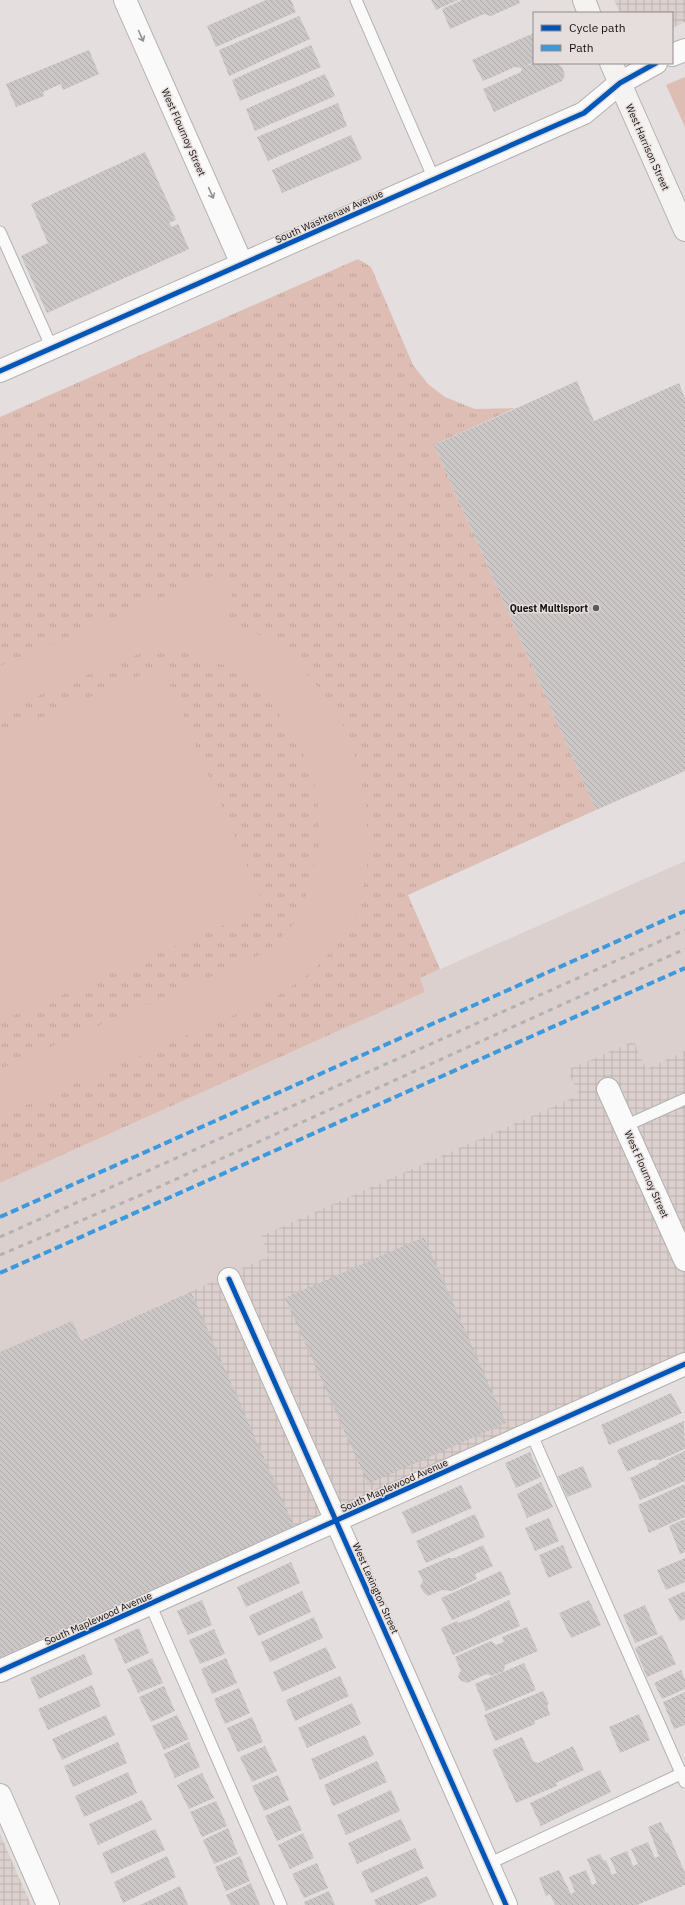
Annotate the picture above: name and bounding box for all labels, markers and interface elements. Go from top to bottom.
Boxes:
legend [533,12,673,64]
text: Cycle path [569,20,626,35]
one-way arrow [138,29,145,41]
text: Path [569,40,594,55]
street label: West Flournoy Street [158,87,209,178]
street label: West Harrison Street [623,102,673,193]
one-way arrow [207,187,215,199]
street label: South Washtenaw Avenue [273,187,386,246]
place label: Quest Multisport [510,602,588,615]
marker: Quest Multisport [591,603,601,613]
street label: West Flournoy Street [621,1129,672,1220]
street label: South Maplewood Avenue [338,1456,450,1515]
street label: West Lexington Street [350,1541,402,1636]
street label: South Maplewood Avenue [42,1589,154,1648]

